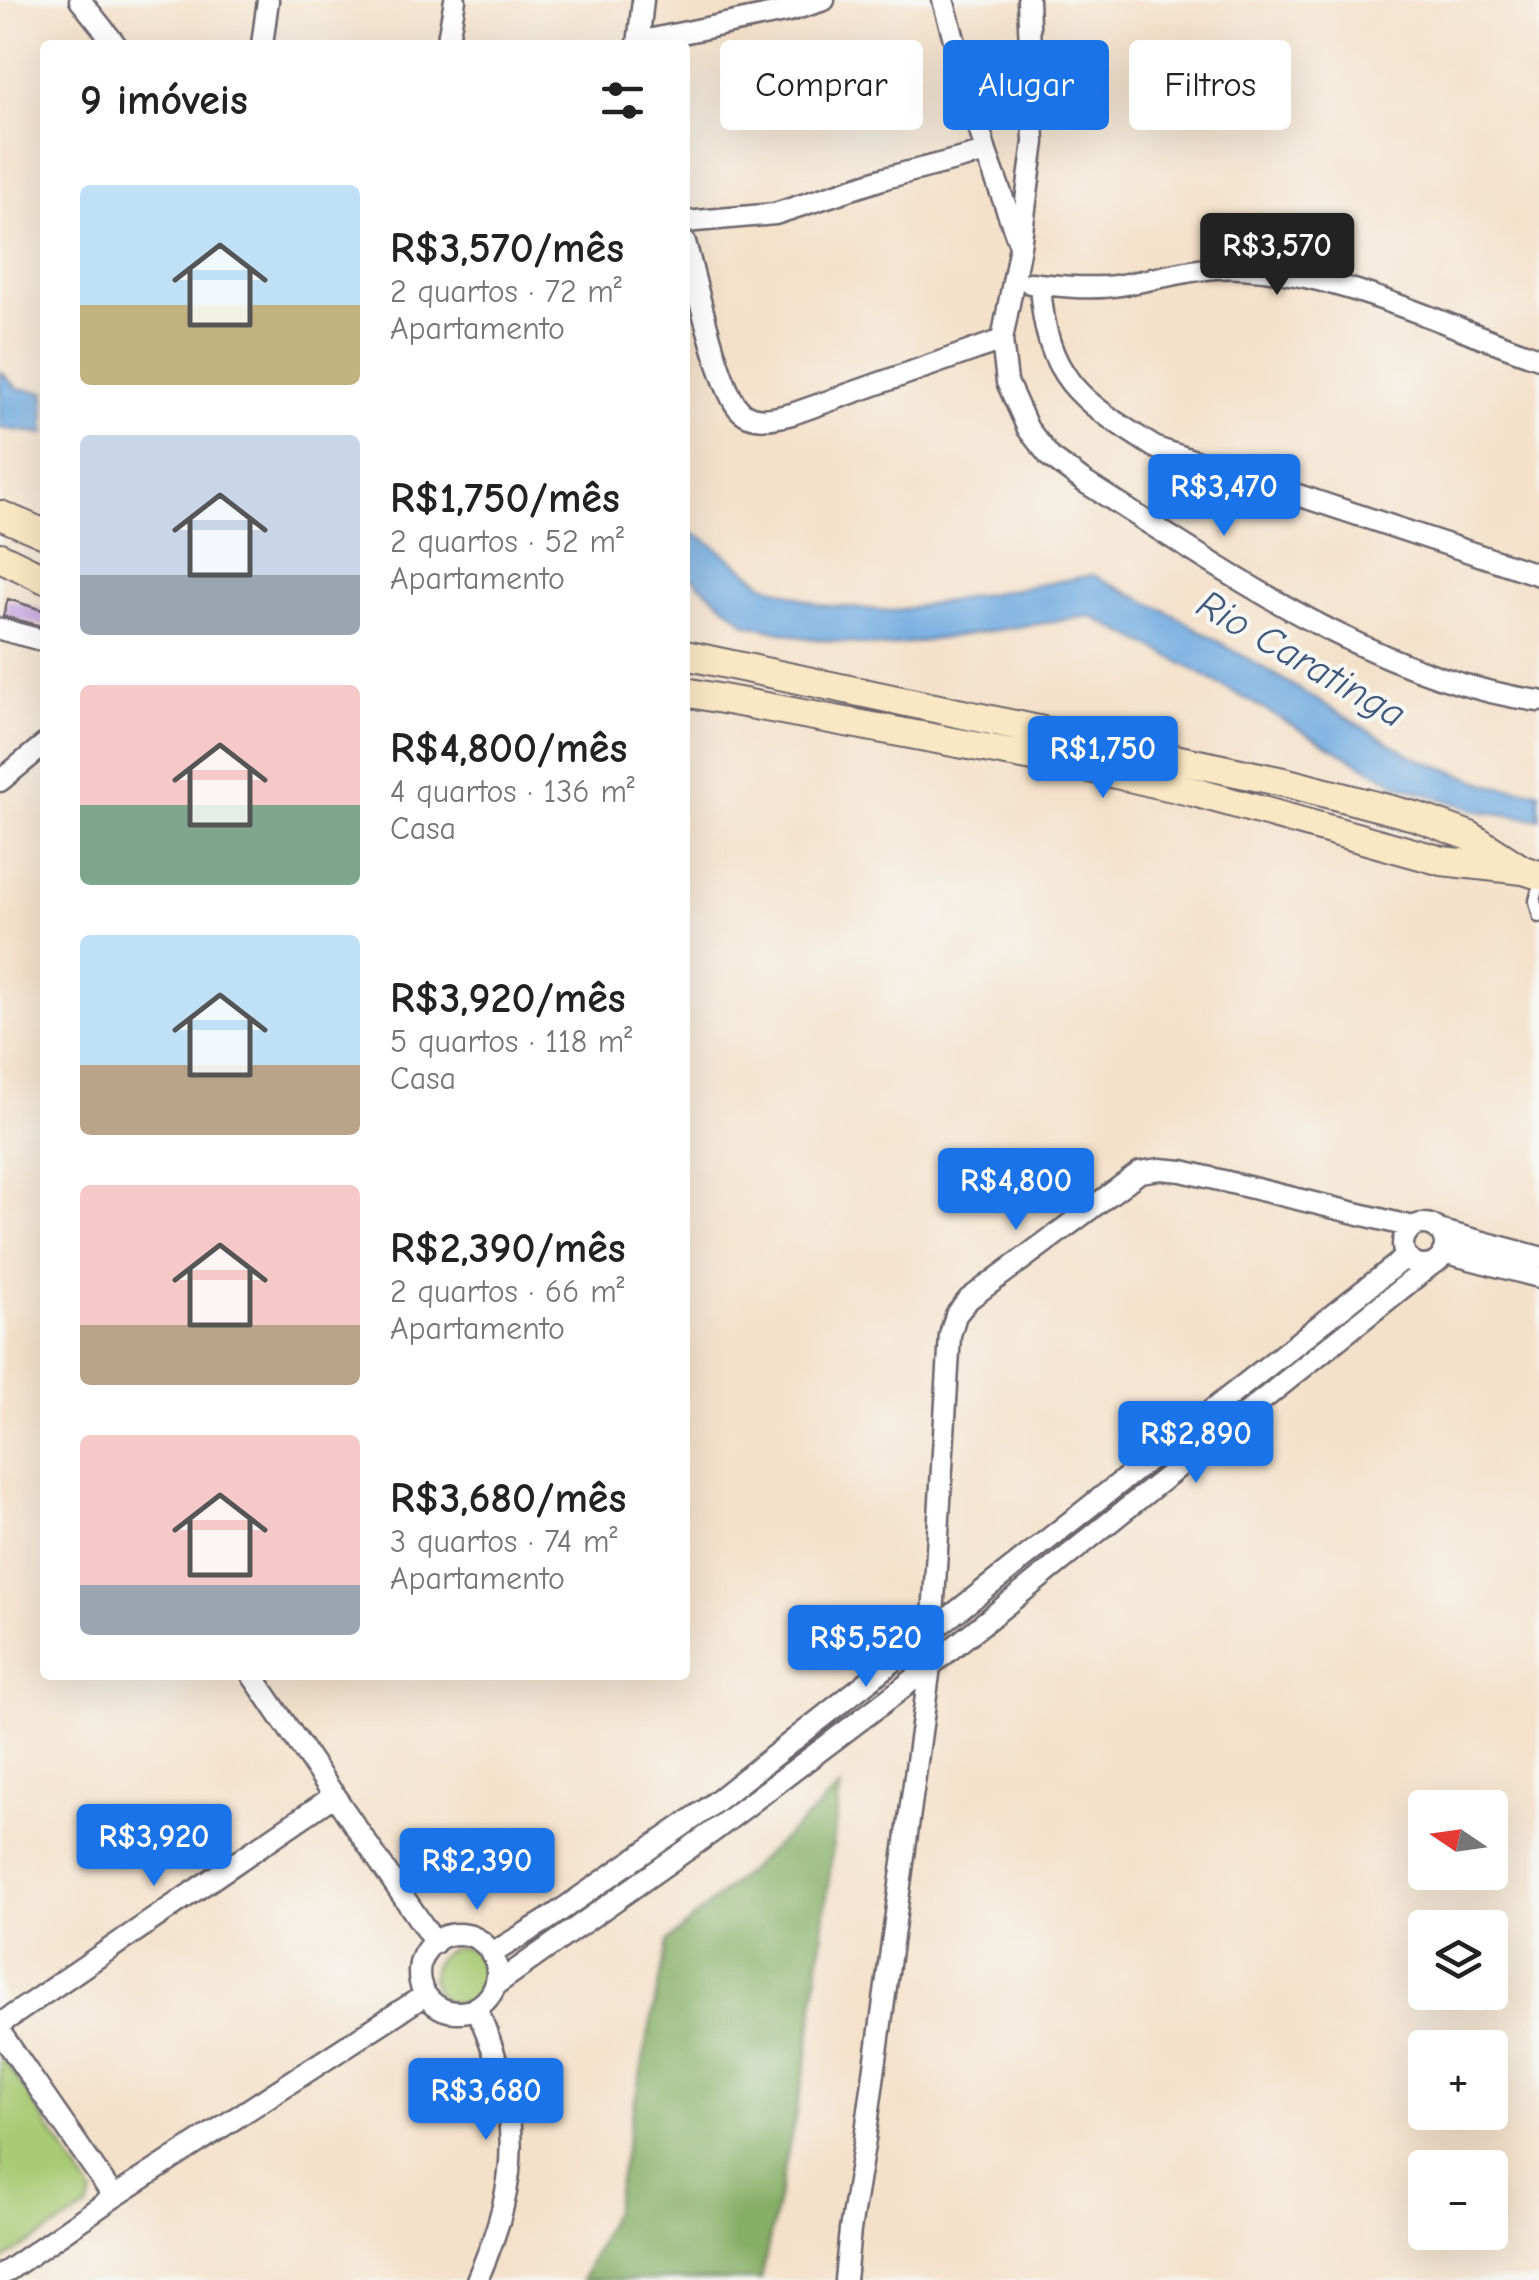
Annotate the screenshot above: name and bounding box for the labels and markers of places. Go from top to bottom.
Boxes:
pin: R$3,570 [1185,213,1369,298]
pin: R$3,470 [1132,454,1316,539]
pin: R$1,750 [1011,716,1195,801]
pin: R$4,800 [924,1148,1108,1233]
pin: R$2,890 [1104,1401,1288,1486]
pin: R$5,520 [774,1605,958,1690]
pin: R$3,920 [62,1804,246,1889]
pin: R$2,390 [385,1828,569,1913]
pin: R$3,680 [394,2058,578,2143]

